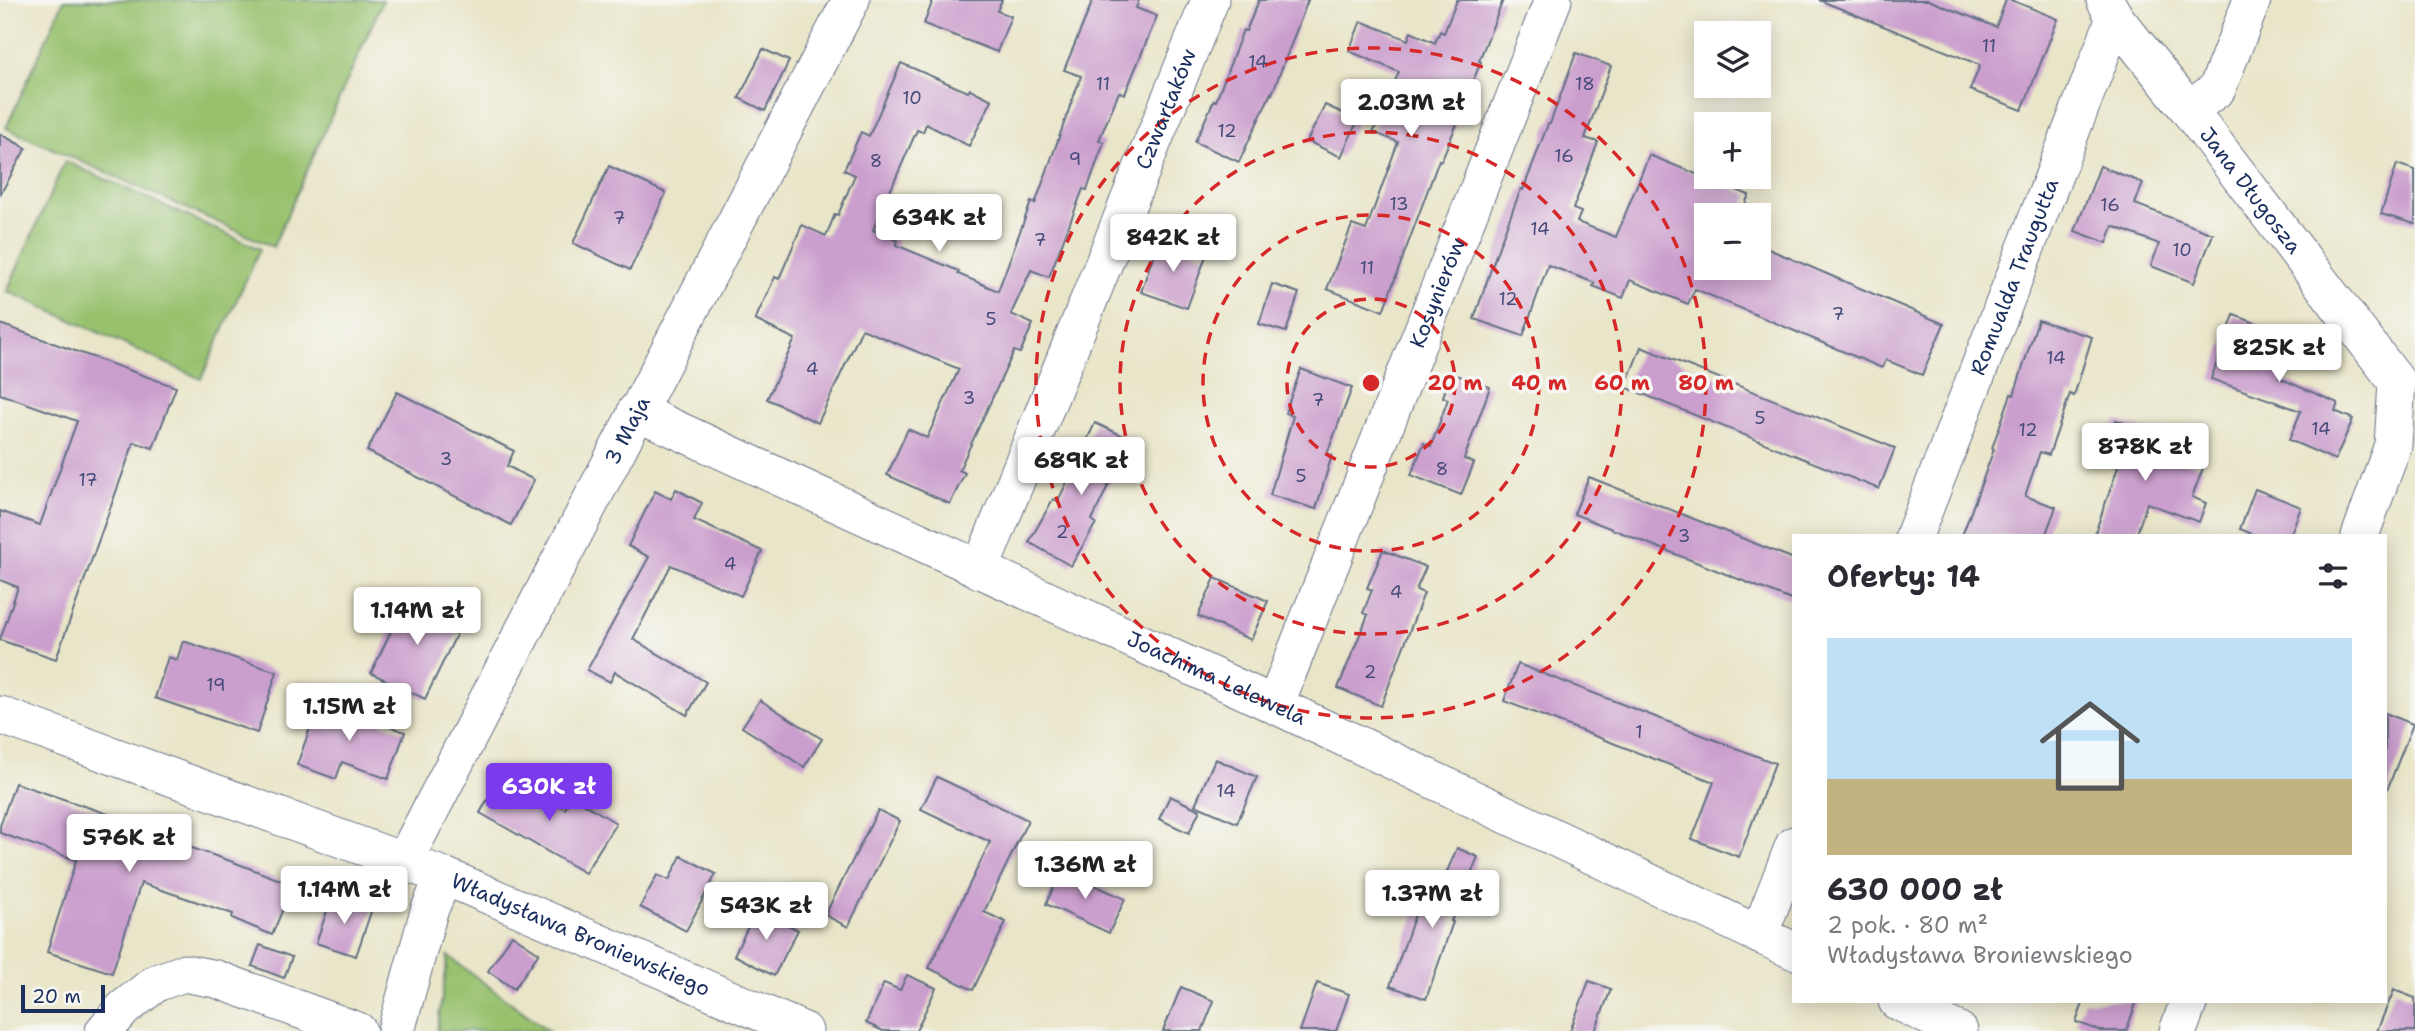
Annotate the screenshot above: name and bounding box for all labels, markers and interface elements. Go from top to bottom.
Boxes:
map controls [1694,21,1771,280]
button: layers [1694,21,1771,98]
house number: 11 [1982,34,1996,58]
street label: Czwartaków [1129,44,1203,174]
house number: 14 [1248,50,1268,74]
house number: 11 [1096,72,1110,96]
house number: 18 [1575,72,1595,96]
pin: 2.03M zł [1339,80,1483,139]
house number: 10 [902,86,922,110]
text: 2.03M zł [1357,87,1465,117]
button: + [1694,112,1771,189]
house number: 12 [1217,119,1237,143]
street label: Jana Długosza [2193,121,2308,260]
house number: 16 [1554,144,1574,168]
house number: 9 [1069,147,1081,171]
house number: 8 [870,149,882,173]
street label: Romualda Traugutta [1964,174,2065,379]
house number: 13 [1389,192,1409,216]
house number: 16 [2100,193,2120,217]
pin: 634K zł [874,194,1004,254]
text: 634K zł [892,202,986,232]
button: − [1694,203,1771,280]
house number: 7 [613,206,625,230]
pin: 842K zł [1108,215,1238,274]
house number: 14 [1530,217,1550,241]
text: 842K zł [1126,222,1220,252]
house number: 7 [1034,228,1046,252]
street label: Kosynierów [1403,234,1472,352]
house number: 10 [2172,238,2192,262]
house number: 11 [1360,256,1374,280]
house number: 12 [1498,287,1518,311]
house number: 7 [1832,302,1844,326]
house number: 5 [985,307,997,331]
pin: 825K zł [2214,324,2344,384]
text: 825K zł [2233,332,2325,362]
house number: 14 [2046,346,2066,370]
house number: 4 [806,357,818,381]
text: 20 m [1427,369,1483,397]
text: 40 m [1511,369,1567,397]
text: 60 m [1594,369,1650,397]
text: 80 m [1678,369,1734,397]
centre of rings [1359,371,1383,395]
house number: 3 [963,386,975,410]
house number: 7 [1312,388,1324,412]
street label: 3 Maja [598,392,657,470]
house number: 5 [1754,406,1766,430]
house number: 14 [2311,417,2331,441]
house number: 12 [2018,418,2038,442]
pin: 878K zł [2080,424,2210,483]
text: 878K zł [2098,431,2192,461]
pin: 689K zł [1016,438,1146,497]
text: 689K zł [1034,445,1128,475]
house number: 3 [440,447,452,471]
house number: 8 [1436,457,1448,481]
house number: 5 [1295,464,1307,488]
house number: 17 [78,468,98,492]
house number: 2 [1056,520,1068,544]
house number: 3 [1678,524,1690,548]
house number: 4 [724,552,736,576]
text: Oferty: 14 [1827,556,1980,597]
icon: filters [2314,557,2352,595]
house number: 4 [1390,580,1402,604]
pin: 1.14M zł [345,588,489,647]
text: 1.14M zł [370,595,464,625]
street label: Joachima Lelewela [1122,625,1311,732]
house number: 2 [1364,660,1376,684]
house number: 19 [206,673,226,697]
icon: home [2027,683,2153,809]
pin: 1.15M zł [277,684,421,743]
text: 1.15M zł [302,691,396,721]
house number: 1 [1635,720,1643,744]
pin: 630K zł [484,764,614,823]
text: 630K zł [502,771,596,801]
house number: 14 [1216,779,1236,803]
pin: 576K zł [64,814,194,874]
text: 576K zł [83,822,175,852]
pin: 1.36M zł [1013,842,1157,901]
text: 1.36M zł [1034,849,1136,879]
pin: 1.14M zł [272,866,416,926]
street label: Władysława Broniewskiego [447,867,714,1003]
text: 630 000 zł [1827,869,2003,910]
pin: 1.37M zł [1360,870,1504,930]
text: 1.14M zł [297,874,391,904]
text: 1.37M zł [1381,878,1483,908]
pin: 543K zł [701,883,831,942]
text: 543K zł [720,890,812,920]
text: 2 pok. · 80 m² [1827,910,1988,940]
text: Władysława Broniewskiego [1827,940,2133,970]
scale bar [21,982,105,1014]
text: 20 m [32,984,81,1009]

